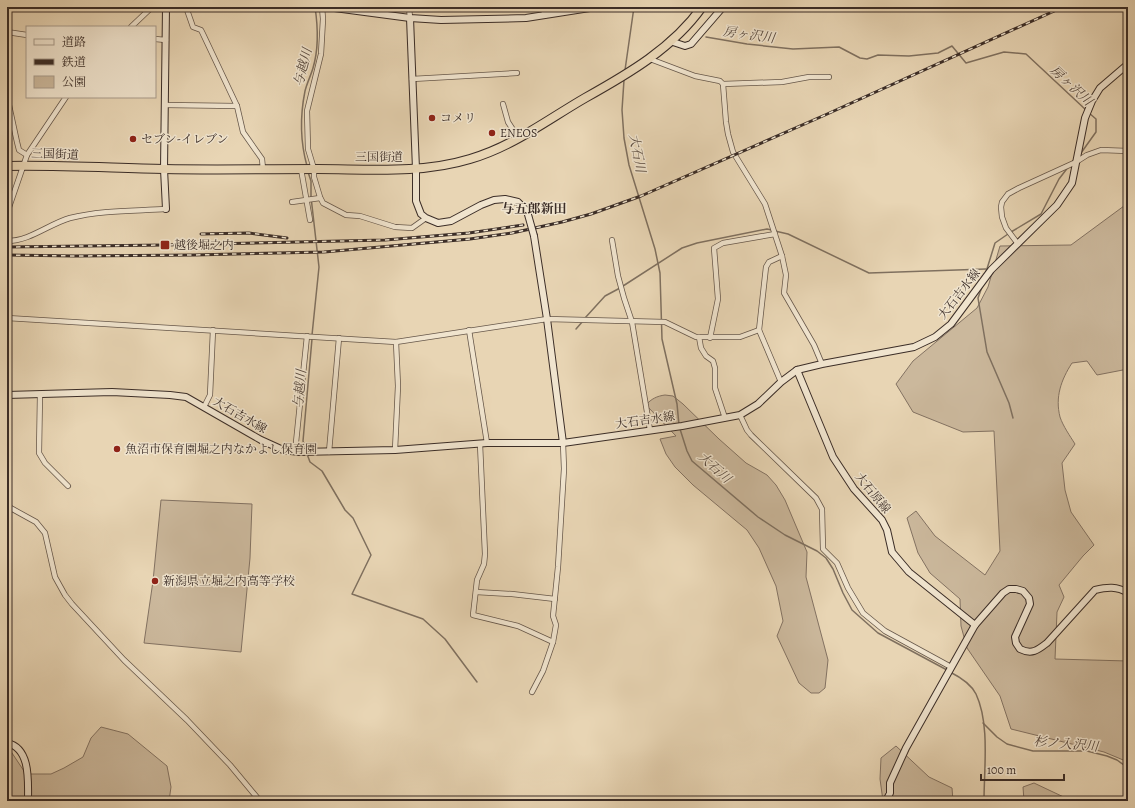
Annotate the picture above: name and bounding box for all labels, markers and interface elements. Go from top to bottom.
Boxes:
water label: 房ヶ沢川 [722,22,778,47]
legend [26,26,156,98]
text: 道路 [62,34,86,50]
water label: 与越川 [290,44,316,88]
text: 鉄道 [61,54,86,70]
water label: 房ヶ沢川 [1047,61,1098,111]
text: 公園 [62,74,86,90]
place label: コメリ [440,110,476,126]
marker: コメリ [427,113,437,123]
place label: ENEOS [500,125,537,141]
marker: ENEOS [487,128,497,138]
place label: セブン-イレブン [141,131,229,147]
water label: 大石川 [625,132,650,176]
marker: セブン-イレブン [128,134,138,144]
street label: 三国街道 [31,145,79,163]
street label: 三国街道 [355,149,403,165]
district label: 与五郎新田 [501,200,567,217]
place label: 越後堀之内 [174,237,234,253]
marker: 越後堀之内 [159,239,171,251]
street label: 大石吉水線 [934,265,984,323]
water label: 与越川 [289,367,310,409]
street label: 大石吉水線 [210,393,270,437]
street label: 大石吉水線 [614,408,676,432]
place label: 魚沼市保育園堀之内なかよし保育園 [125,441,317,457]
marker: 魚沼市保育園堀之内なかよし保育園 [112,444,122,454]
water label: 大石川 [694,448,736,488]
street label: 大石原線 [852,469,894,517]
place label: 新潟県立堀之内高等学校 [163,573,295,589]
marker: 新潟県立堀之内高等学校 [150,576,160,586]
water label: 杉ノ入沢川 [1033,732,1101,755]
scale bar [981,756,1064,782]
text: 100 m [987,762,1016,778]

